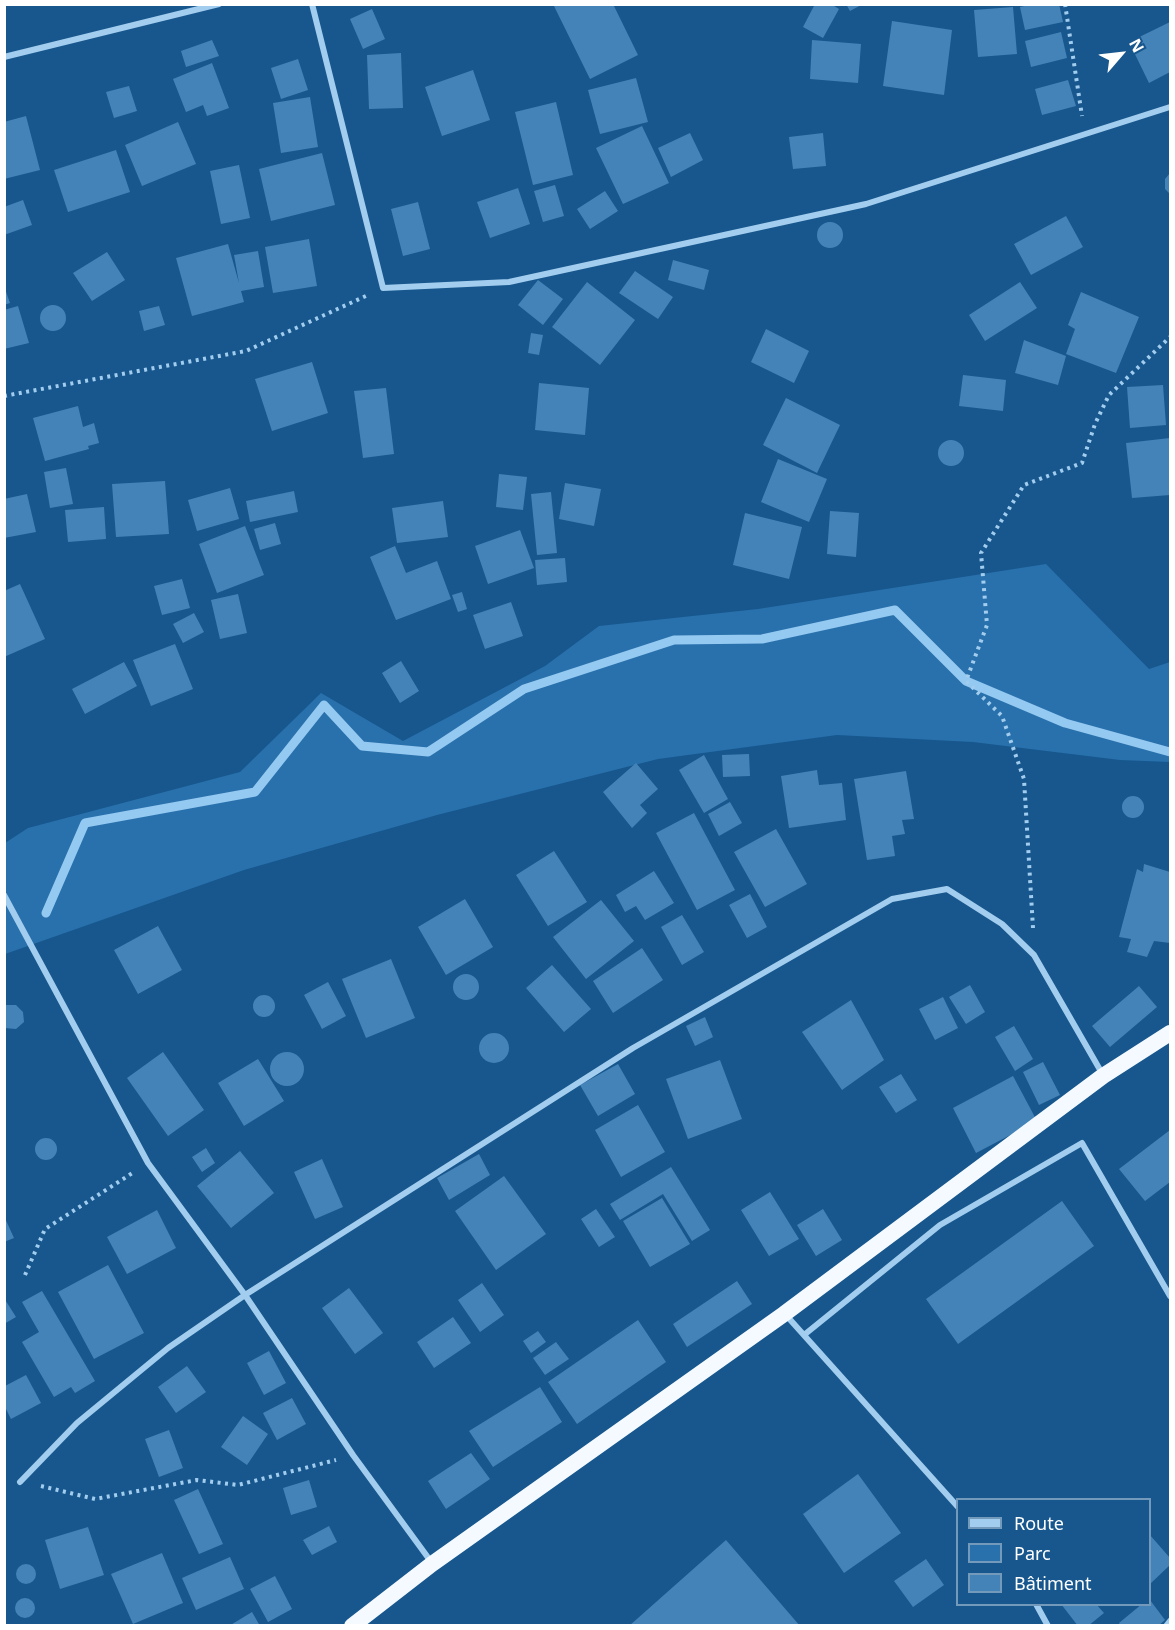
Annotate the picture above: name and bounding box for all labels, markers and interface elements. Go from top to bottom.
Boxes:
north arrow [1091,24,1151,84]
text: N [1124,35,1150,56]
legend [956,1498,1151,1606]
text: Route [1014,1511,1064,1535]
text: Parc [1014,1541,1051,1565]
text: Bâtiment [1014,1571,1092,1595]

